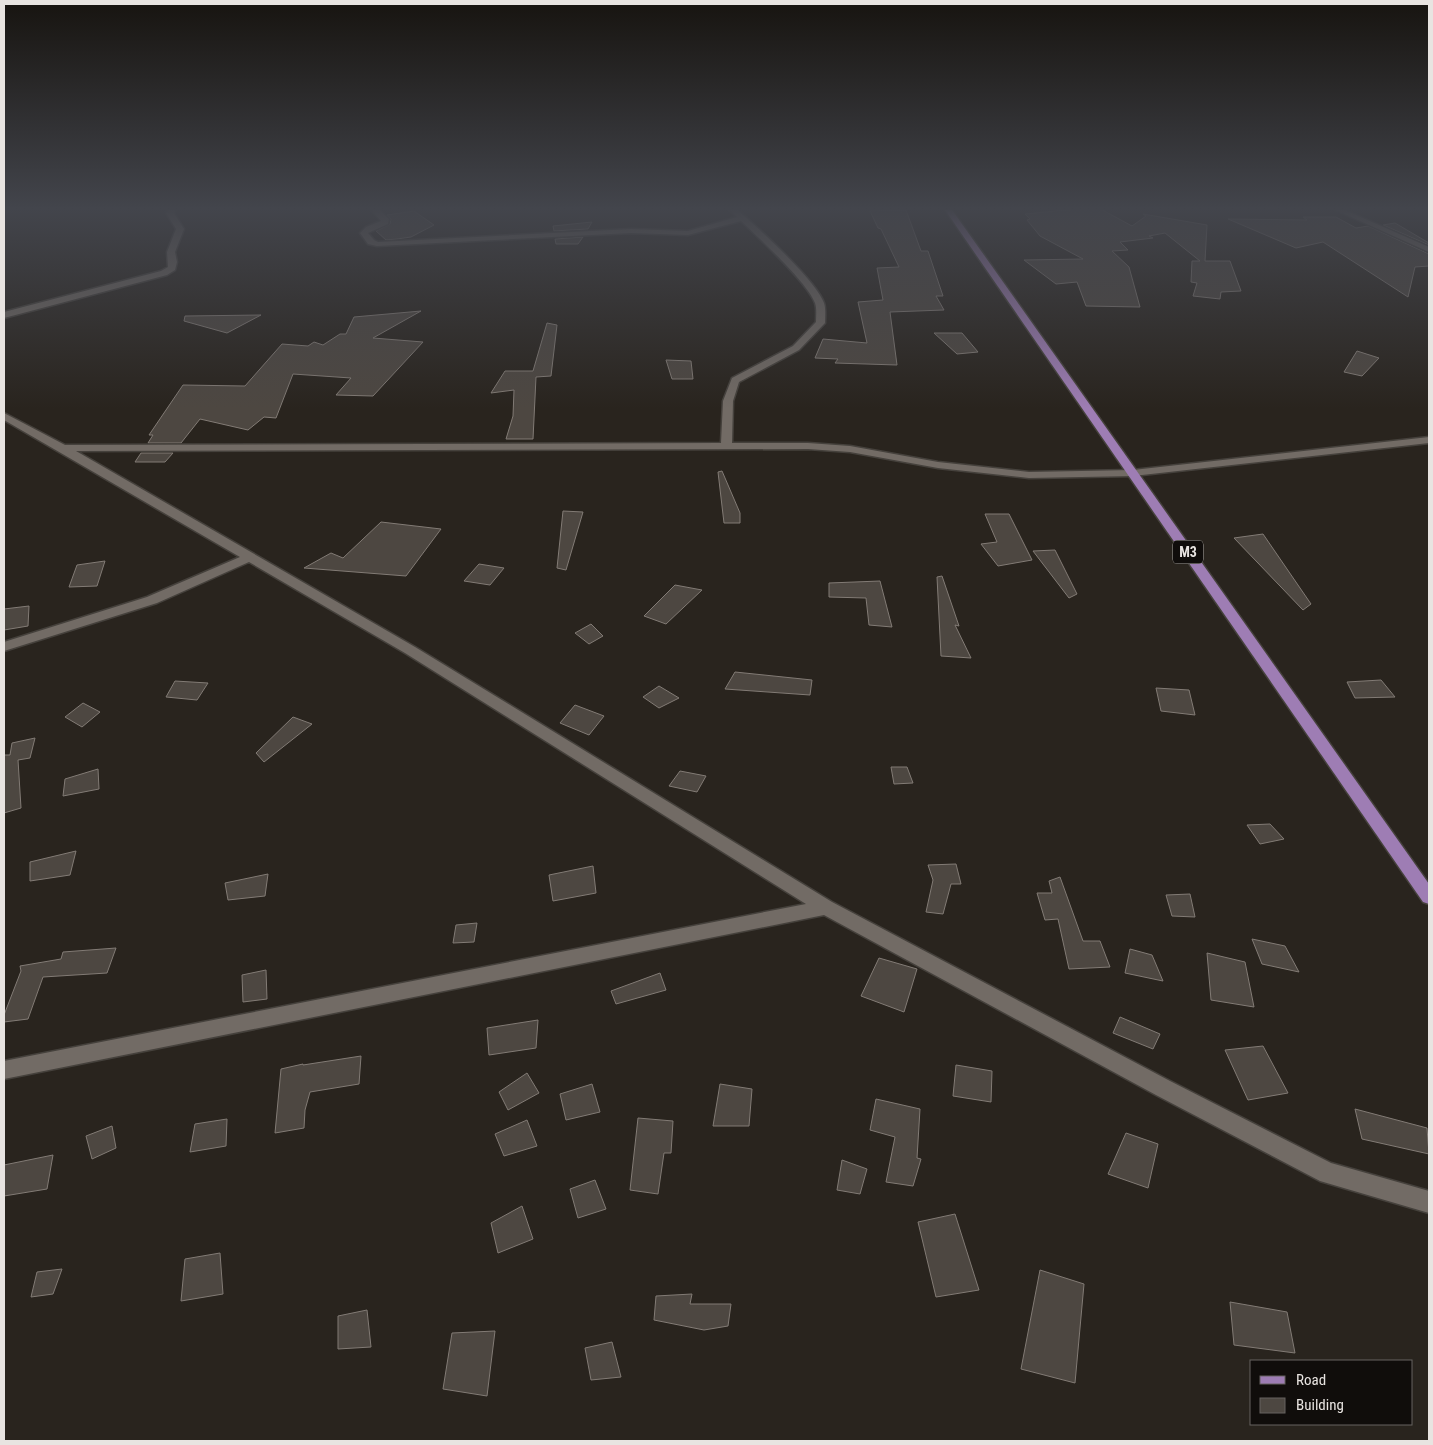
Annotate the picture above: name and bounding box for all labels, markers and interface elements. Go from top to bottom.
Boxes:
road number: M3 [1173,540,1203,564]
legend [1250,1360,1413,1425]
text: Road [1296,1371,1326,1389]
text: Building [1296,1396,1344,1414]

